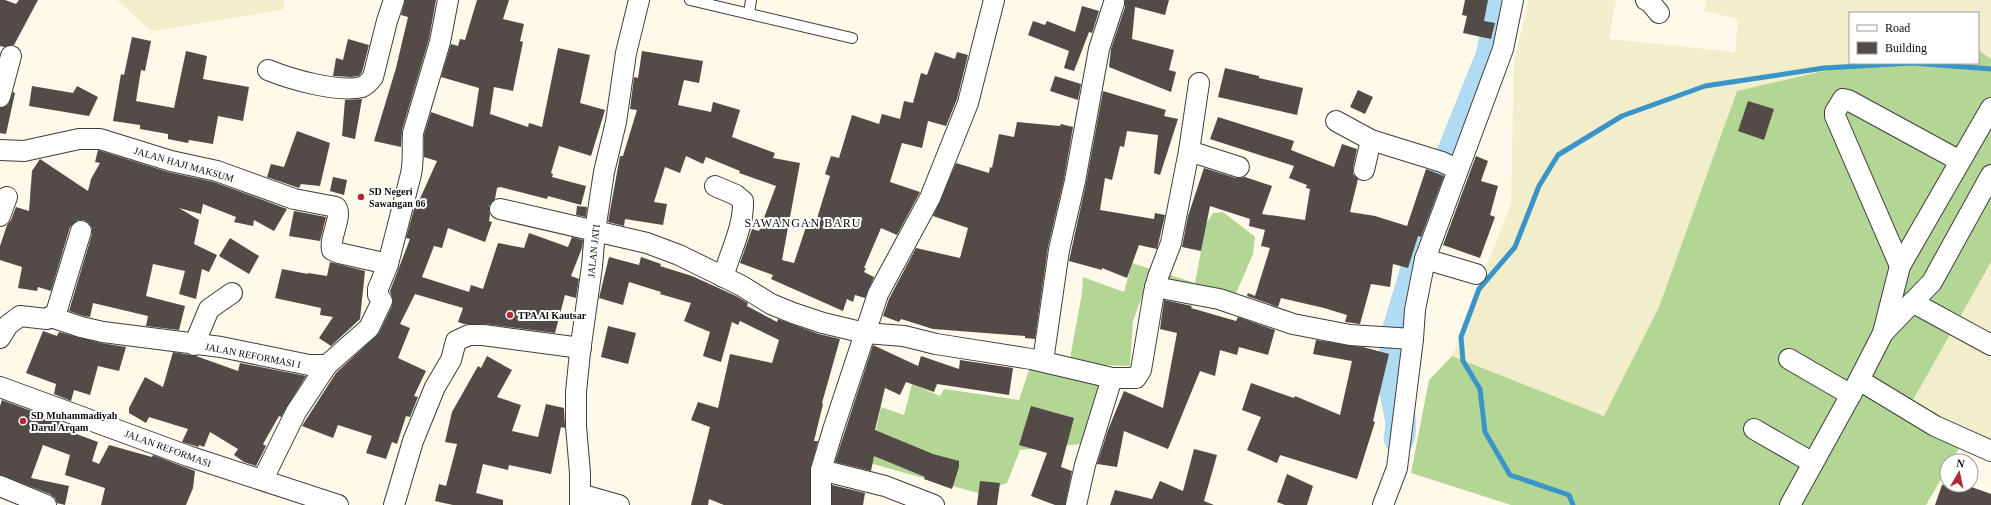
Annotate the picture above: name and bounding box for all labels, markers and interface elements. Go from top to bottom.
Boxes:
legend [1849,12,1979,64]
text: Road [1885,21,1910,35]
text: Building [1885,41,1927,55]
street label: JALAN HAJI MAKSUM [133,145,235,184]
place label: SD Negeri Sawangan 06 [369,186,425,209]
marker: SD Negeri Sawangan 06 [356,192,366,202]
district label: SAWANGAN BARU [744,216,862,230]
street label: JALAN JATI [585,224,602,278]
marker: TPA Al Kautsar [505,310,515,320]
place label: TPA Al Kautsar [518,310,587,321]
street label: JALAN REFORMASI I [204,341,302,370]
place label: SD Muhammadiyah Darul Arqam [31,410,118,433]
marker: SD Muhammadiyah Darul Arqam [18,416,28,426]
street label: JALAN REFORMASI [123,428,213,469]
north arrow [1939,453,1979,493]
text: N [1956,457,1965,470]

